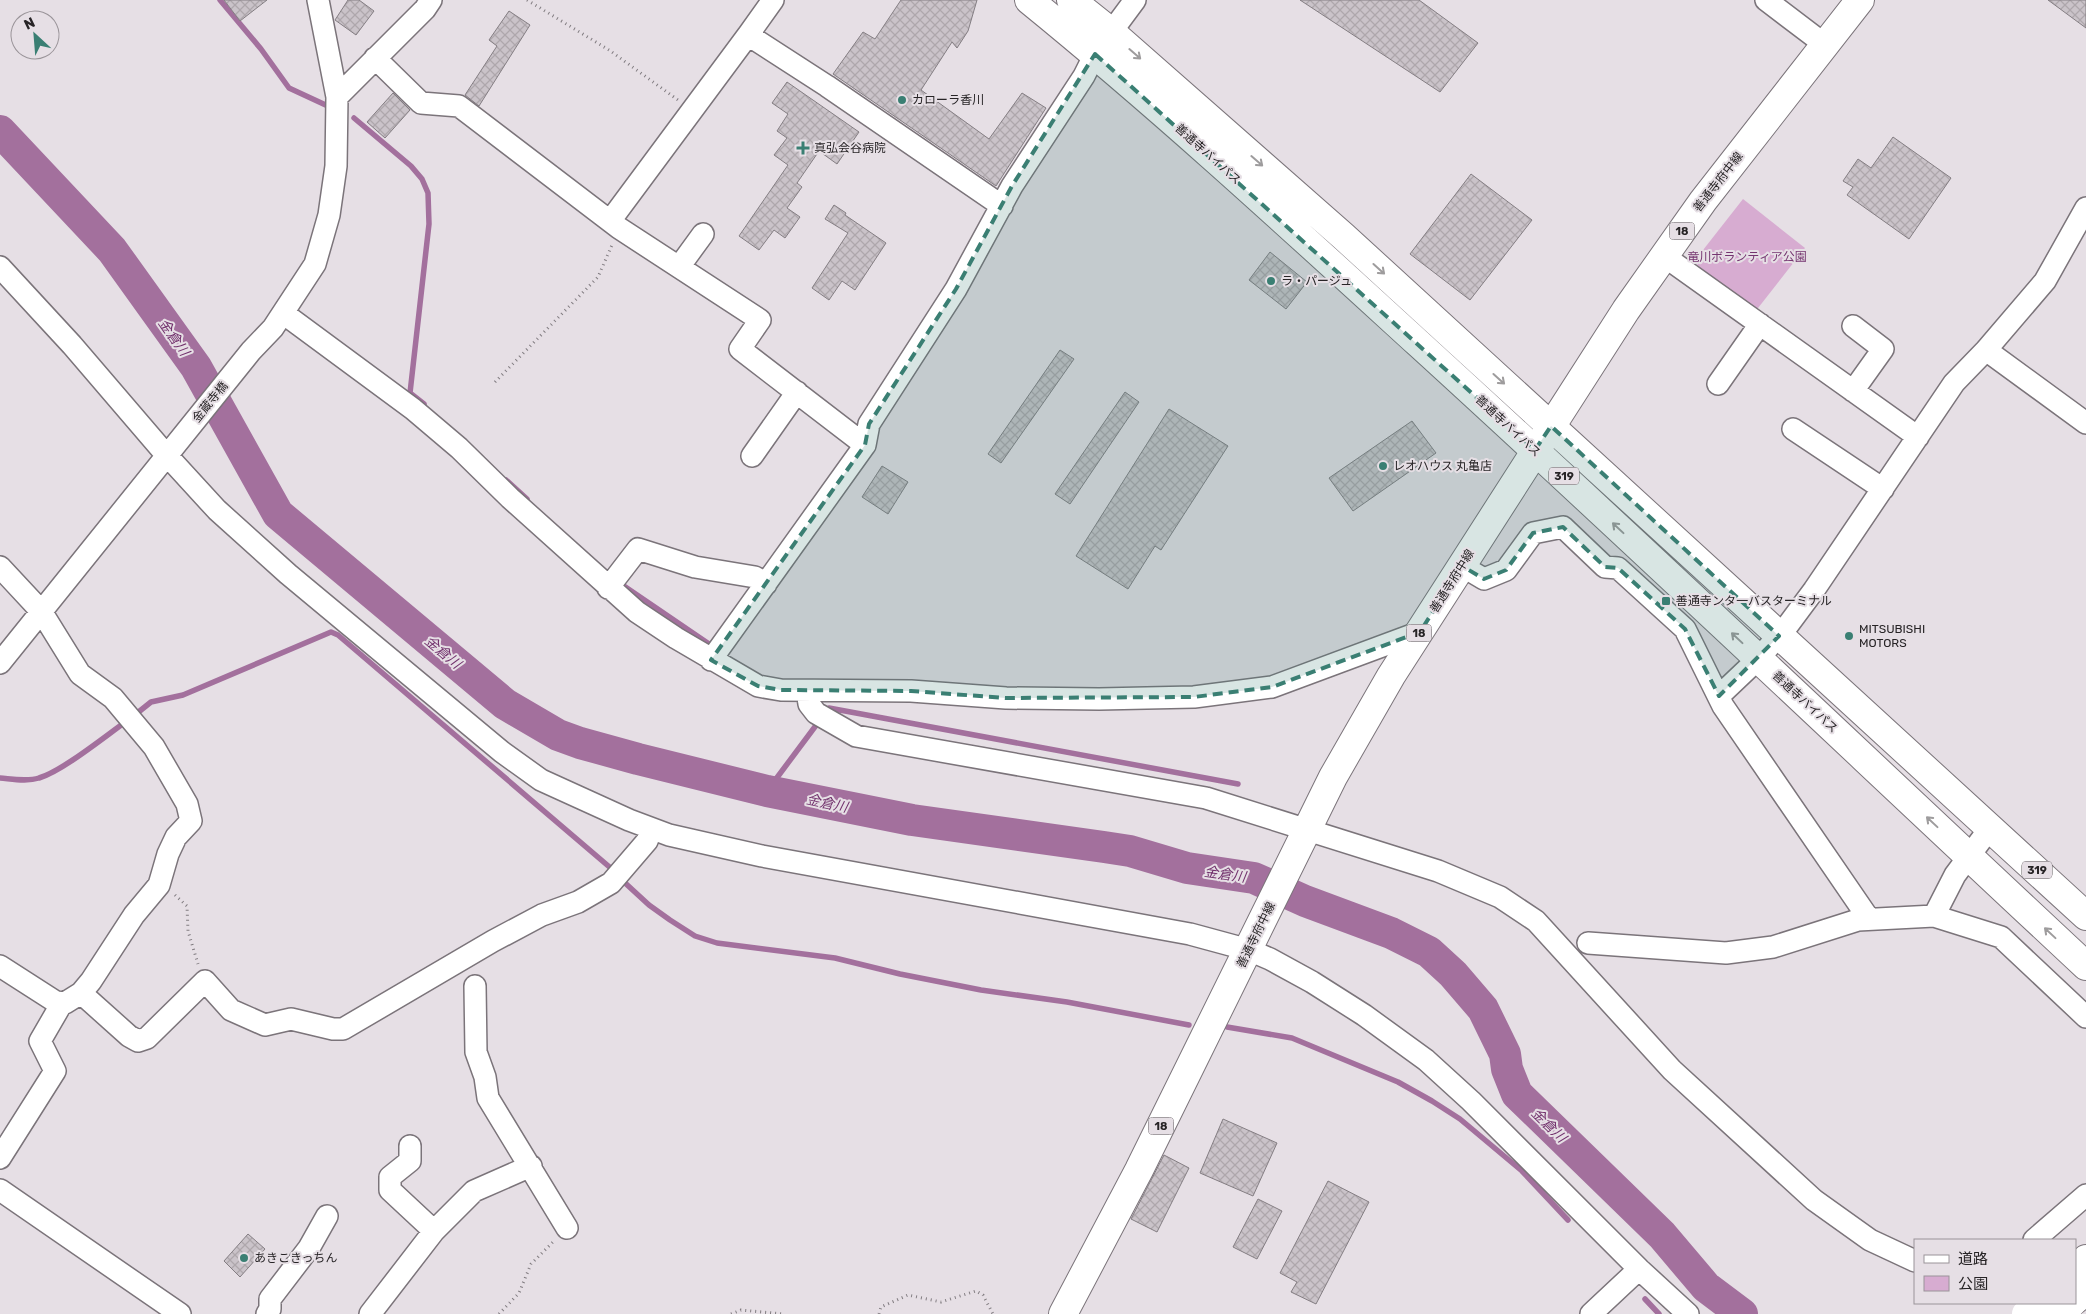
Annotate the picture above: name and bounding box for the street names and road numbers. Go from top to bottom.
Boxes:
street label: 善通寺バイパス [1172,121,1244,187]
street label: 善通寺府中線 [1690,149,1746,215]
road number: 18 [1670,222,1694,240]
street label: 金蔵寺橋 [189,379,231,425]
street label: 善通寺バイパス [1473,392,1543,460]
road number: 319 [1549,468,1579,484]
street label: 善通寺府中線 [1427,547,1477,615]
road number: 18 [1406,624,1432,641]
street label: 善通寺バイパス [1770,668,1840,736]
road number: 319 [2022,862,2052,878]
street label: 善通寺府中線 [1234,900,1278,970]
road number: 18 [1148,1118,1174,1134]

